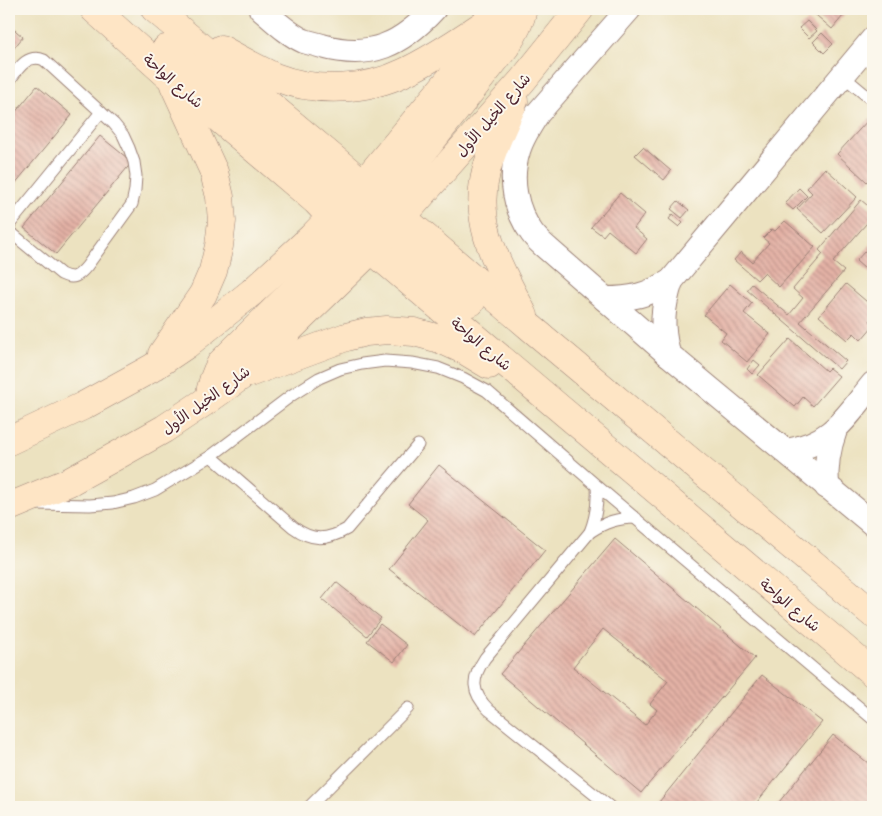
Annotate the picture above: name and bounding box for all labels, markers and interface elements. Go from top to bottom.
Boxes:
street label: شارع الواحة [139,47,209,113]
street label: شارع الخيل الأول [449,67,535,161]
street label: شارع الواحة [446,311,518,375]
street label: شارع الخيل الأول [156,359,254,439]
street label: شارع الواحة [755,572,827,636]

